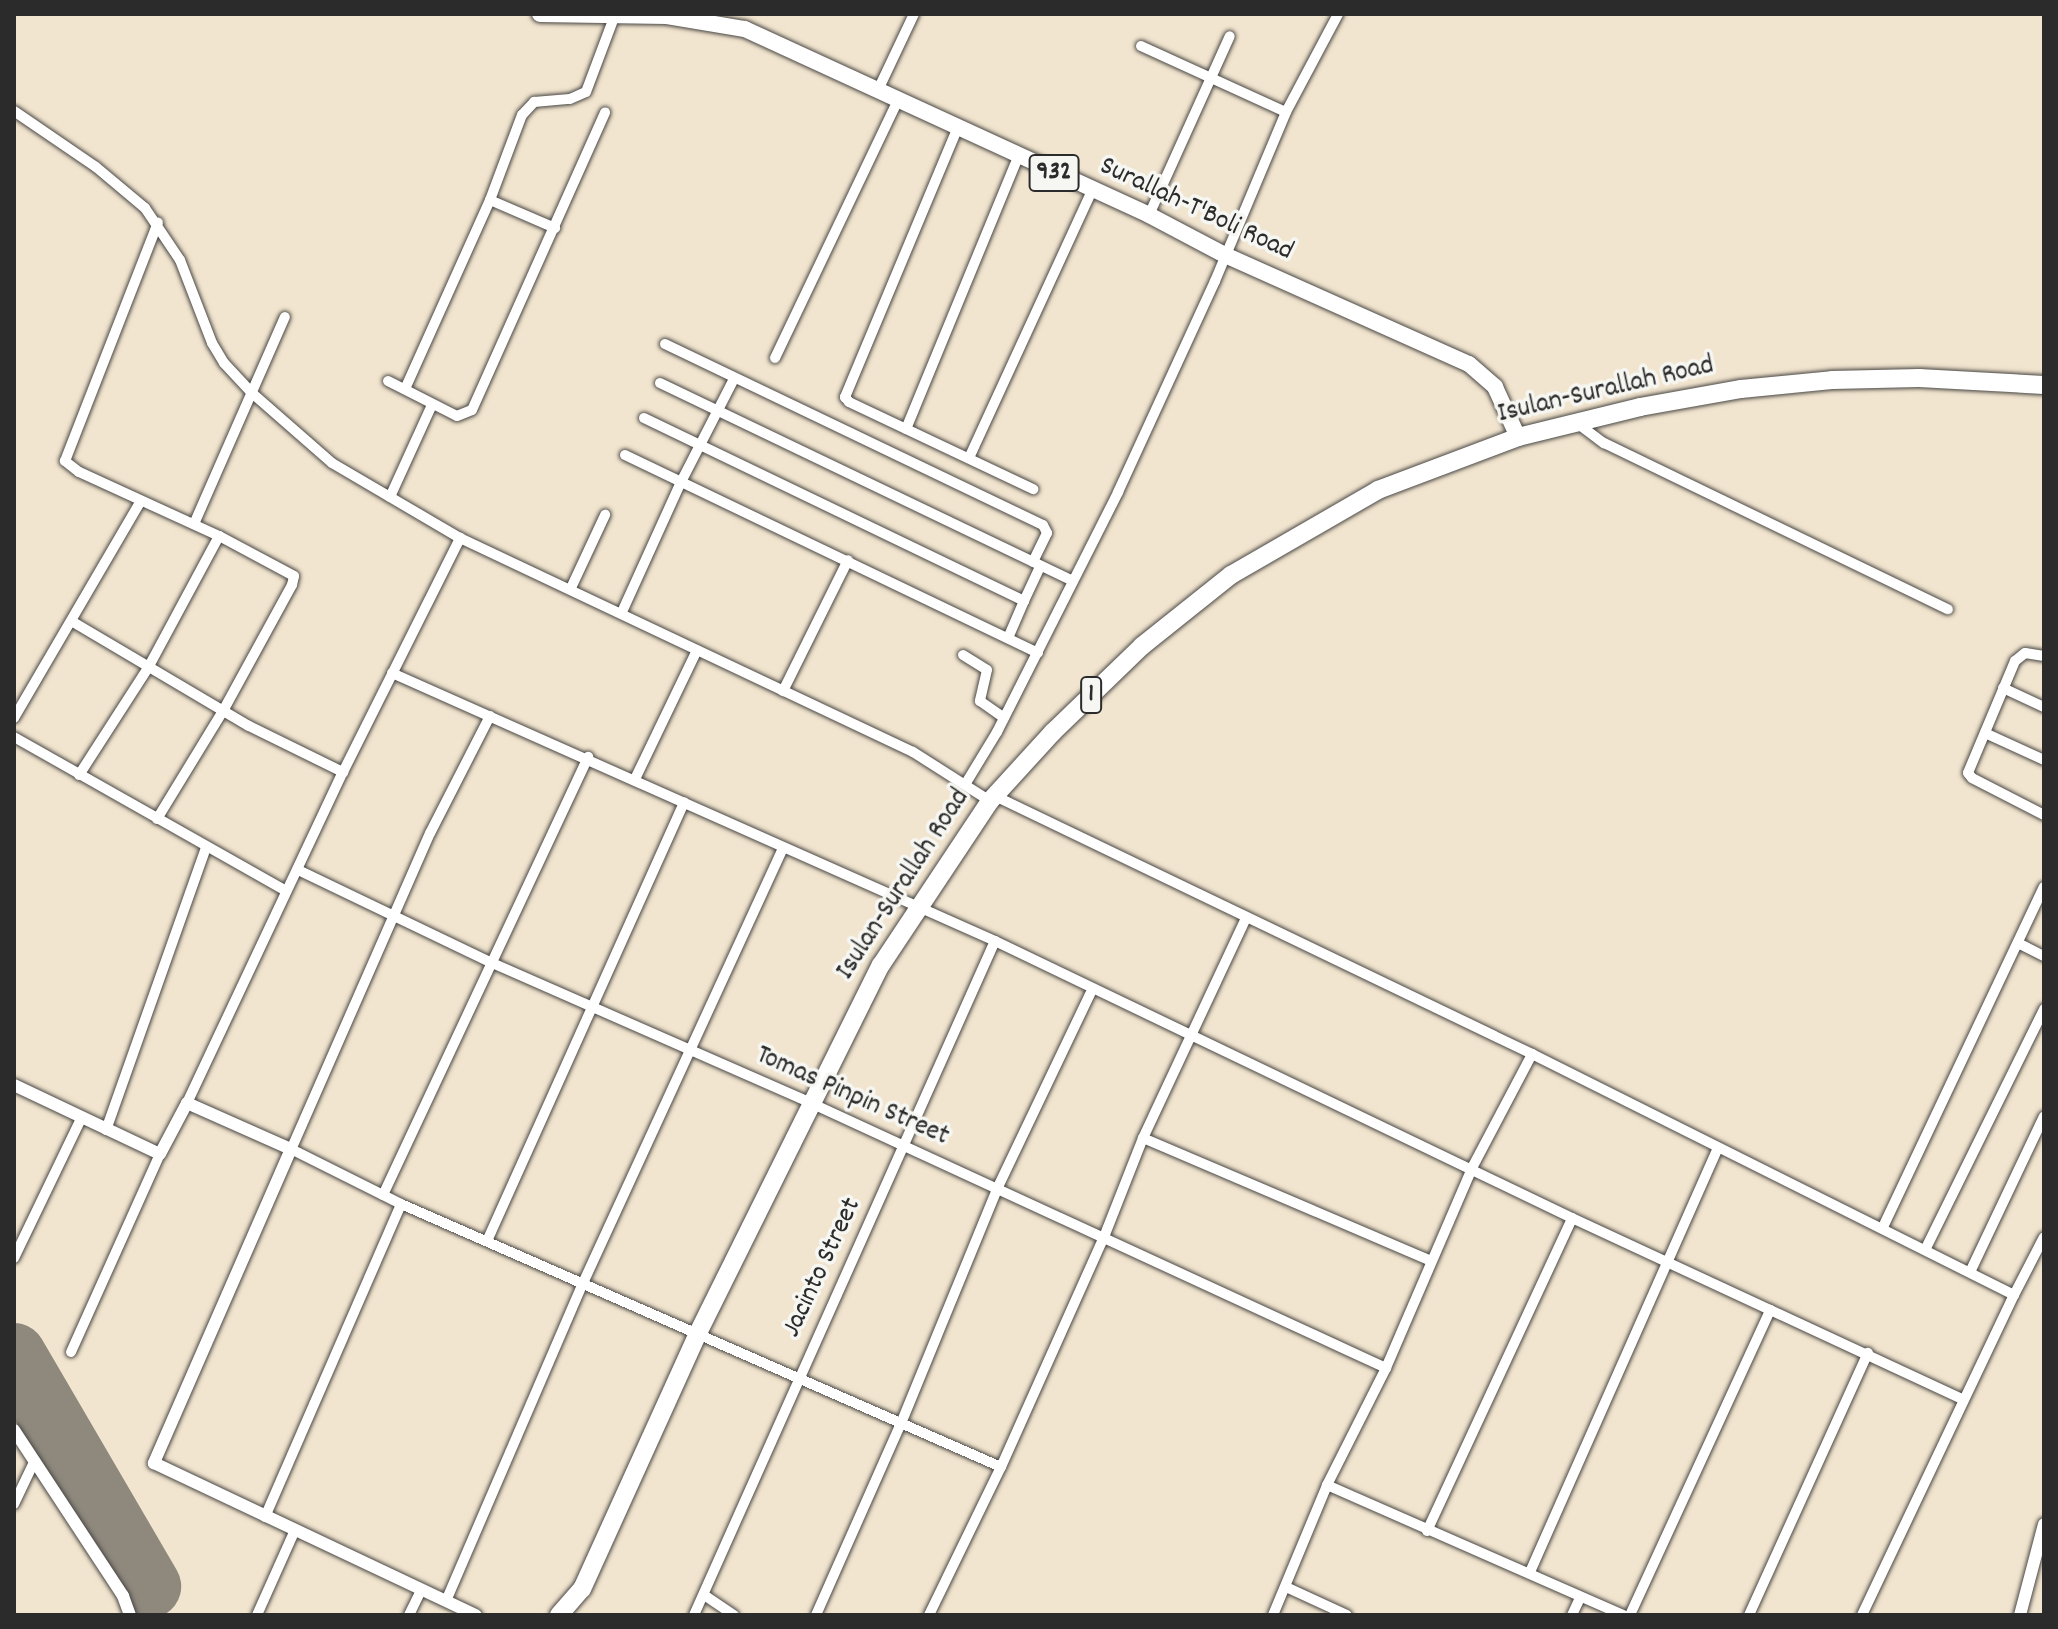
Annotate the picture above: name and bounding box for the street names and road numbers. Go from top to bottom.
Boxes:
street label: Surallah-T'Boli Road [1094,150,1298,270]
road number: 932 [1028,151,1080,195]
street label: Isulan-Surallah Road [1495,350,1717,432]
road number: 1 [1079,673,1103,717]
street label: Isulan-Surallah Road [830,783,978,987]
street label: Tomas Pinpin Street [750,1039,954,1155]
street label: Jacinto Street [776,1193,870,1343]

